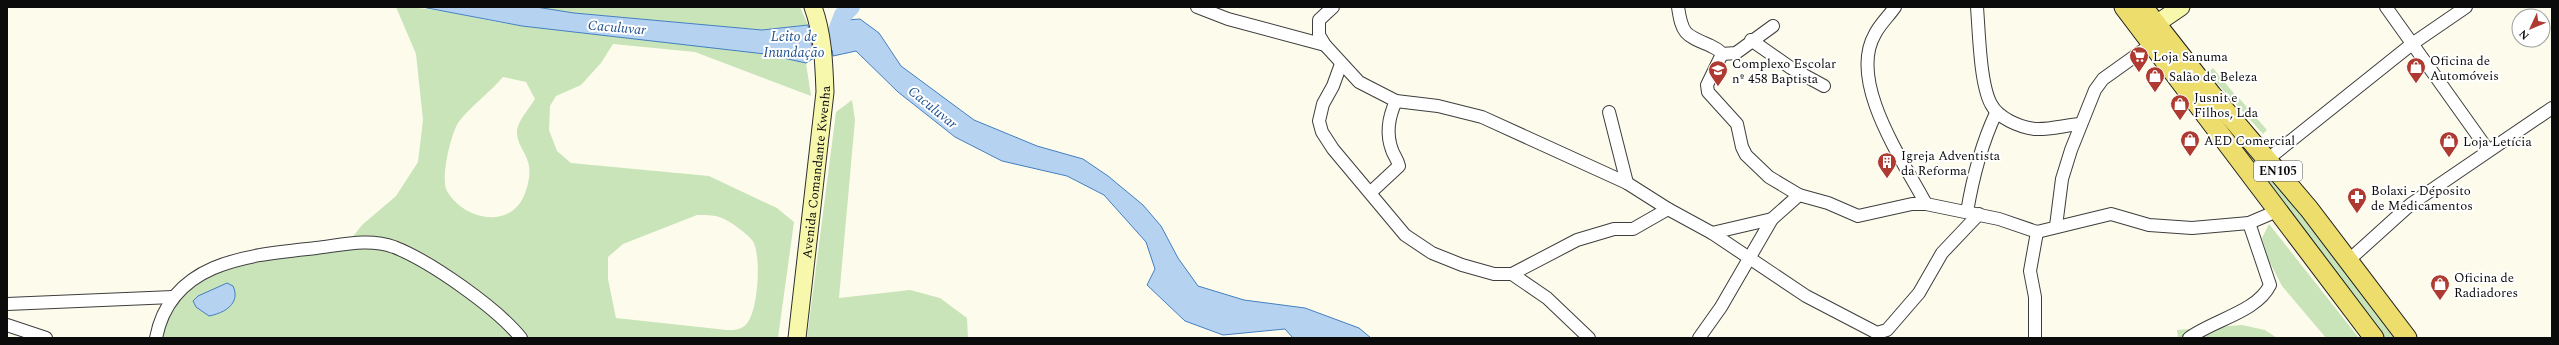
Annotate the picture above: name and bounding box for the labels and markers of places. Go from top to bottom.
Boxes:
supermarket icon: Loja Sanuma [2128,45,2150,73]
place label: Loja Sanuma [2153,47,2228,67]
place label: Oficina de Automóveis [2430,51,2499,86]
place label: Complexo Escolar nº 458 Baptista [1732,54,1836,89]
shop icon: Oficina de Automóveis [2405,56,2427,84]
school or university icon: Complexo Escolar nº 458 Baptista [1707,59,1729,87]
shop icon: Salão de Beleza [2144,65,2166,93]
place label: Salão de Beleza [2169,67,2258,87]
place label: Jusnit e Filhos, Lda [2194,88,2259,123]
shop icon: Jusnit e Filhos, Lda [2169,93,2191,121]
shop icon: AED Comercial [2179,129,2201,157]
shop icon: Loja Letícia [2438,130,2460,158]
place label: AED Comercial [2204,131,2295,151]
place label: Loja Letícia [2463,132,2532,152]
place label: Igreja Adventista da Reforma [1901,146,2001,181]
building icon: Igreja Adventista da Reforma [1876,151,1898,179]
place label: Bolaxi - Déposito de Medicamentos [2371,181,2473,216]
pharmacy icon: Bolaxi - Déposito de Medicamentos [2346,186,2368,214]
place label: Oficina de Radiadores [2454,268,2518,303]
shop icon: Oficina de Radiadores [2429,273,2451,301]

